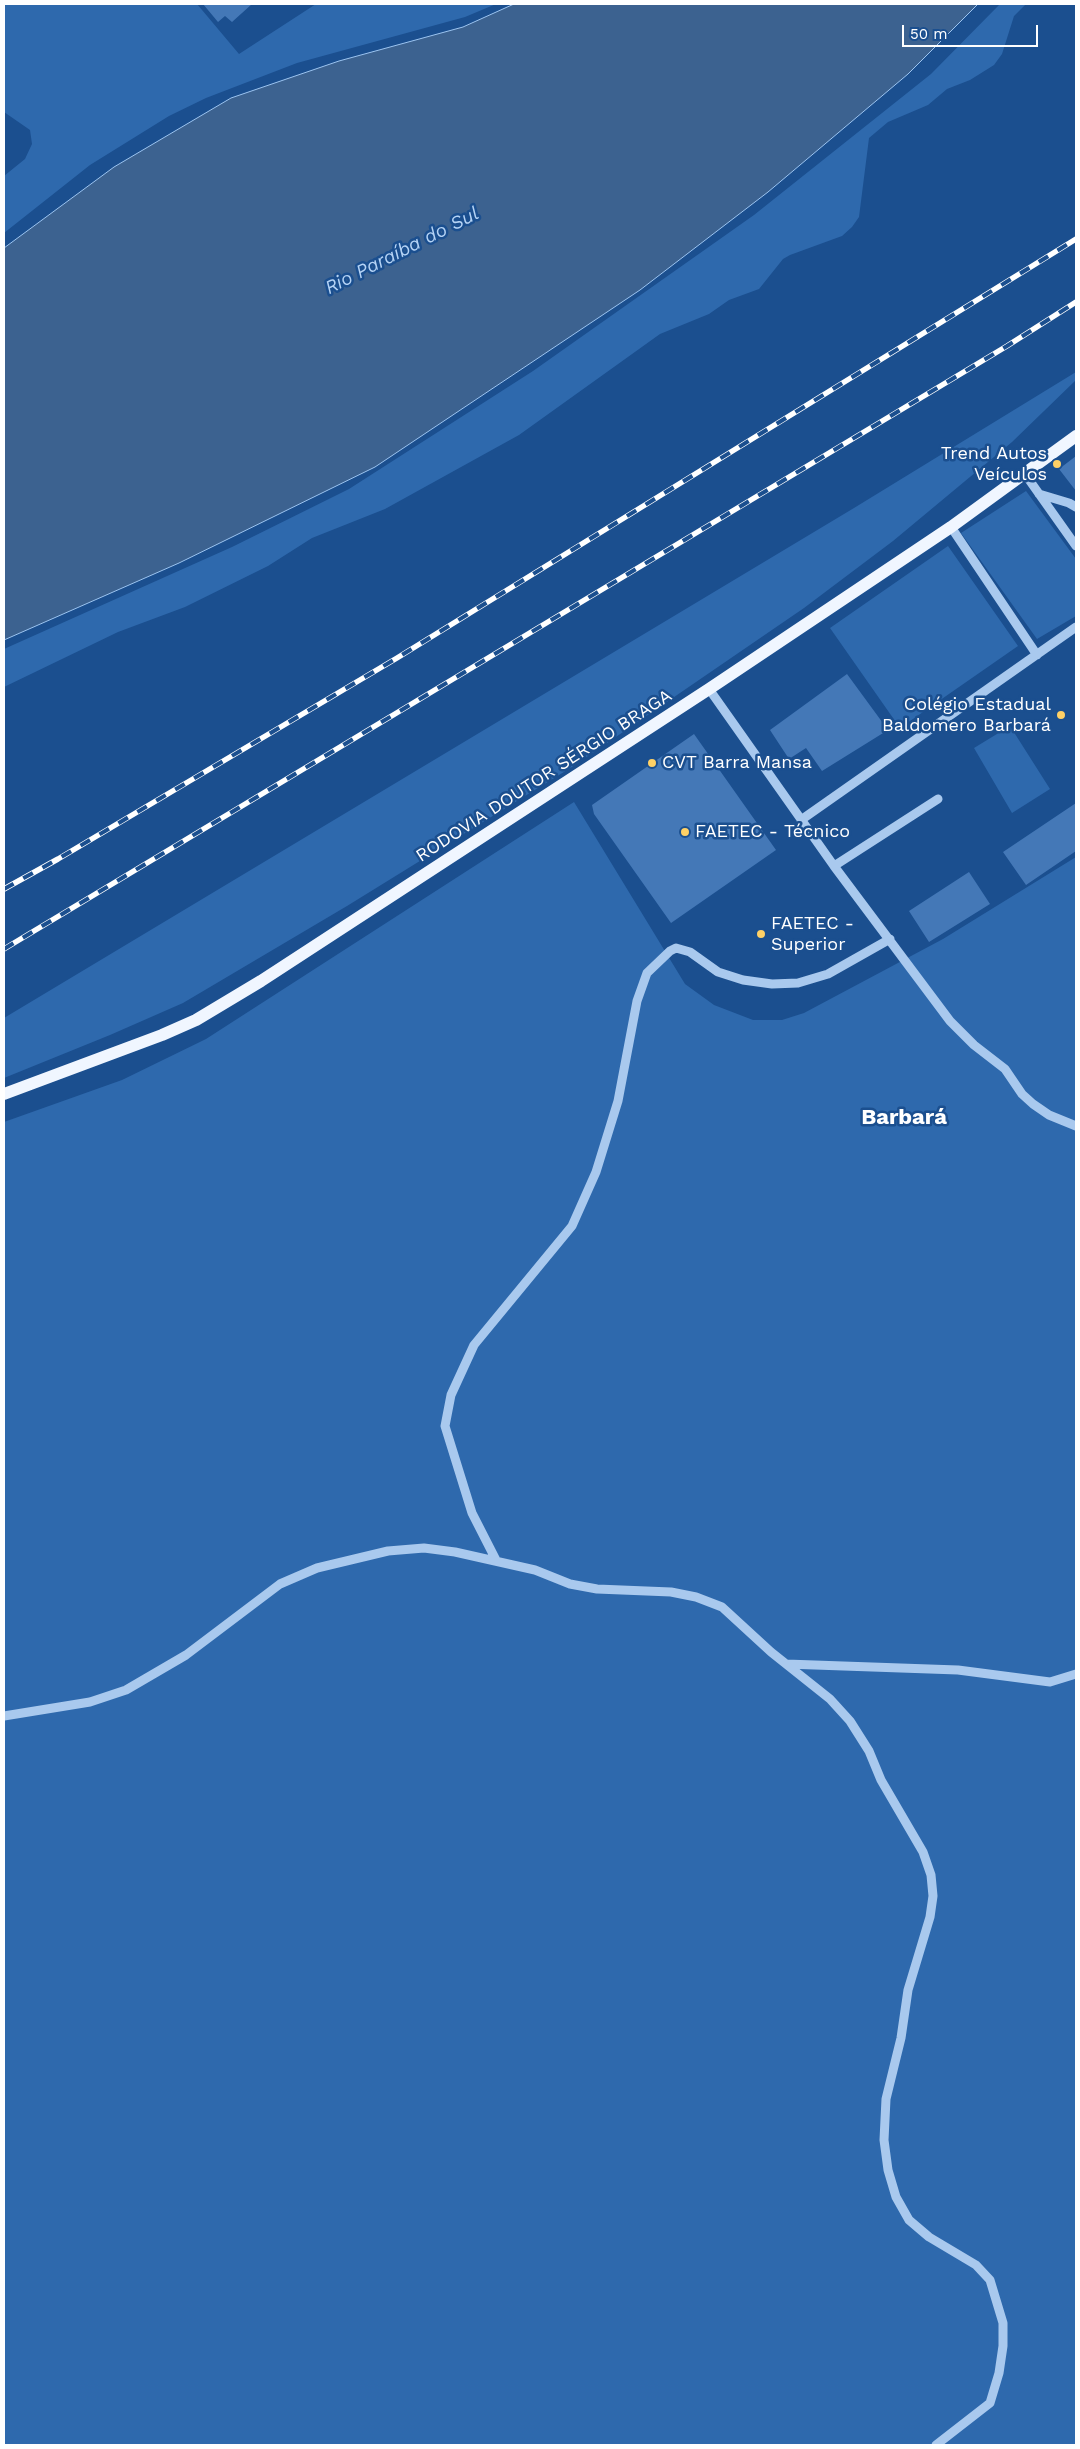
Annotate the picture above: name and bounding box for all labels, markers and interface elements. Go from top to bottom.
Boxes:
scale bar [905,15,1041,47]
text: 50 m [910,25,947,43]
water label: Rio Paraíba do Sul [321,202,483,300]
place label: Trend Autos Veículos [941,443,1047,486]
marker: Trend Autos Veículos [1051,458,1063,470]
street label: RODOVIA DOUTOR SÉRGIO BRAGA [412,685,676,867]
place label: Colégio Estadual Baldomero Barbará [882,694,1051,736]
marker: Colégio Estadual Baldomero Barbará [1055,709,1067,721]
place label: CVT Barra Mansa [662,752,812,774]
marker: CVT Barra Mansa [646,757,658,769]
place label: FAETEC - Técnico [695,821,850,843]
marker: FAETEC - Técnico [679,826,691,838]
place label: FAETEC - Superior [771,913,854,956]
marker: FAETEC - Superior [755,928,767,940]
district label: Barbará [861,1105,947,1131]

